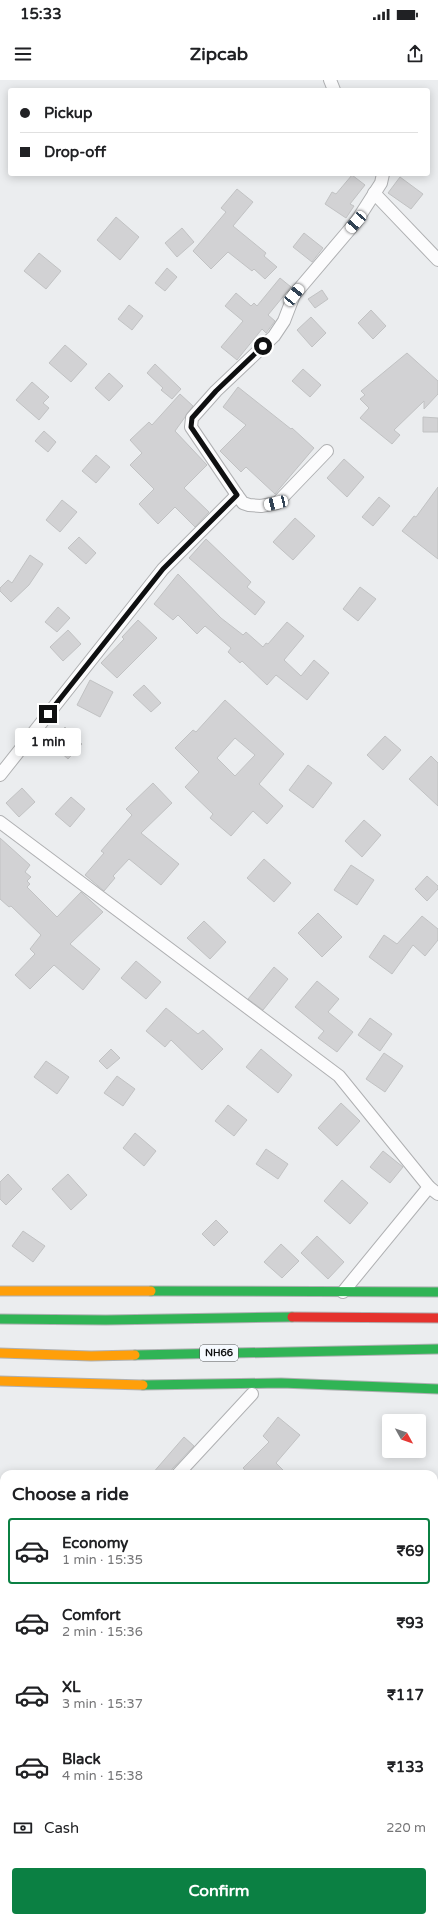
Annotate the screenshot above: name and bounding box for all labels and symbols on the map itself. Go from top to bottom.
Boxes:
car [344,209,368,235]
car [282,282,306,308]
route start [254,337,272,355]
car [263,494,289,512]
route end [39,705,57,723]
callout: 1 min [15,728,81,756]
road number: NH66 [200,1345,238,1361]
north arrow [382,1414,426,1458]

